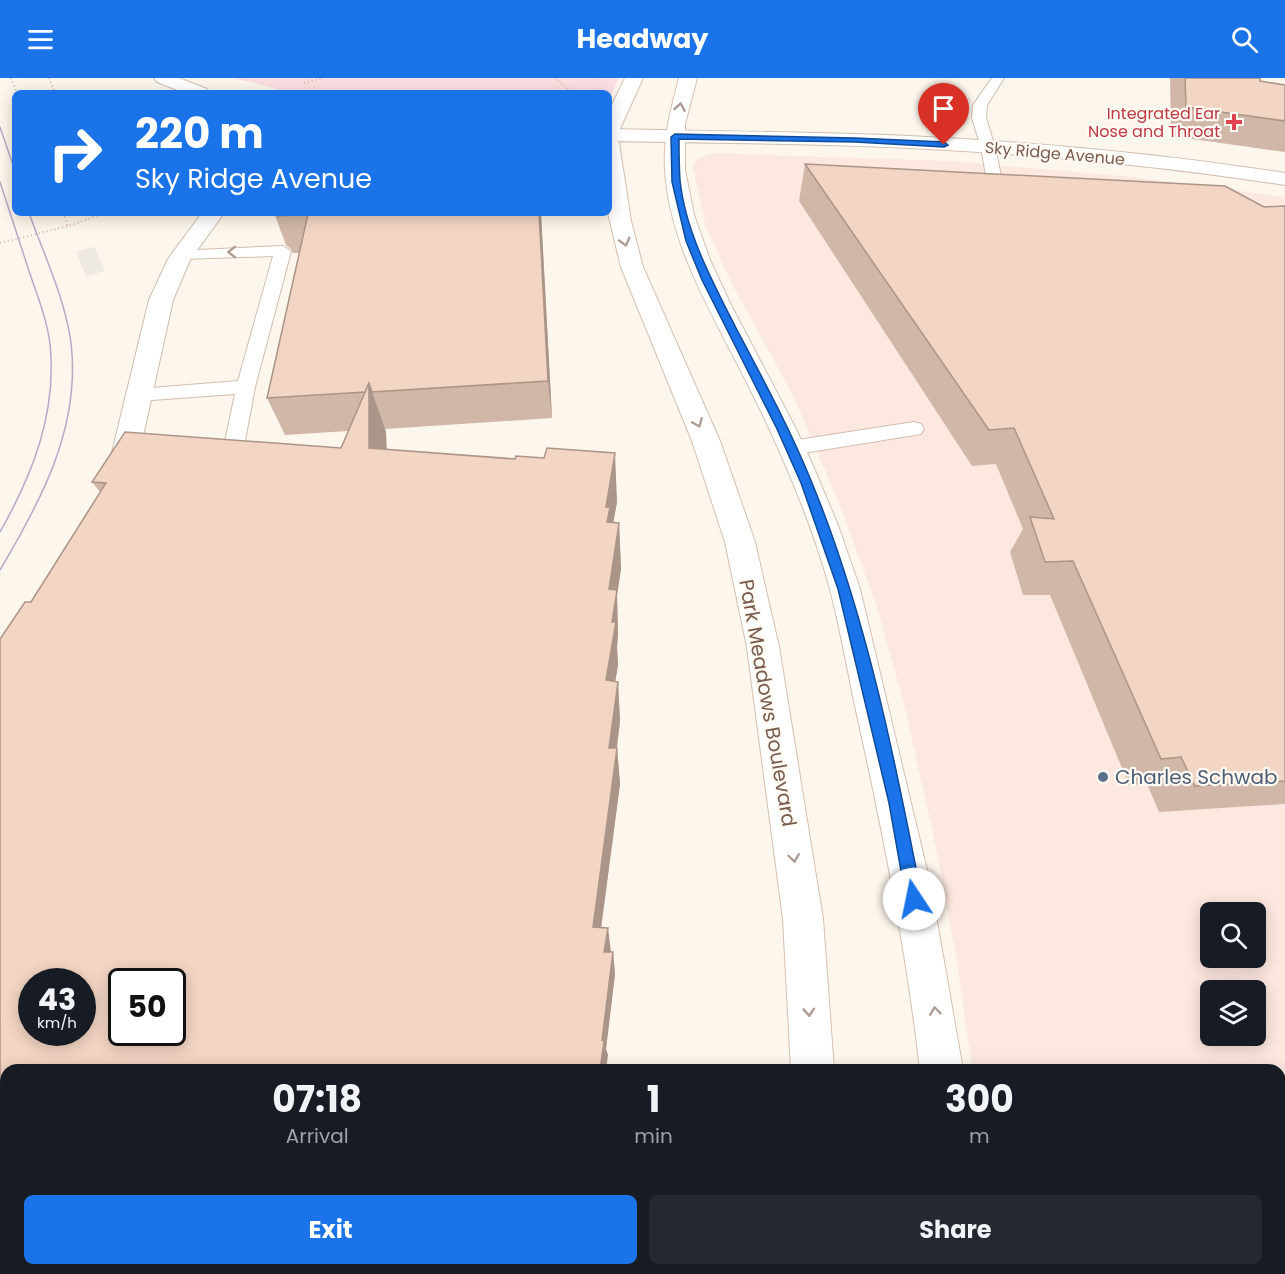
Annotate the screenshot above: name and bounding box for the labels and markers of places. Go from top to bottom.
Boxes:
pin [918,83,969,145]
place label: Integrated Ear Nose and Throat [1088,102,1220,143]
marker: Integrated Ear Nose and Throat [1225,113,1243,131]
place label: Charles Schwab [1115,763,1277,791]
marker: Charles Schwab [1096,770,1110,784]

